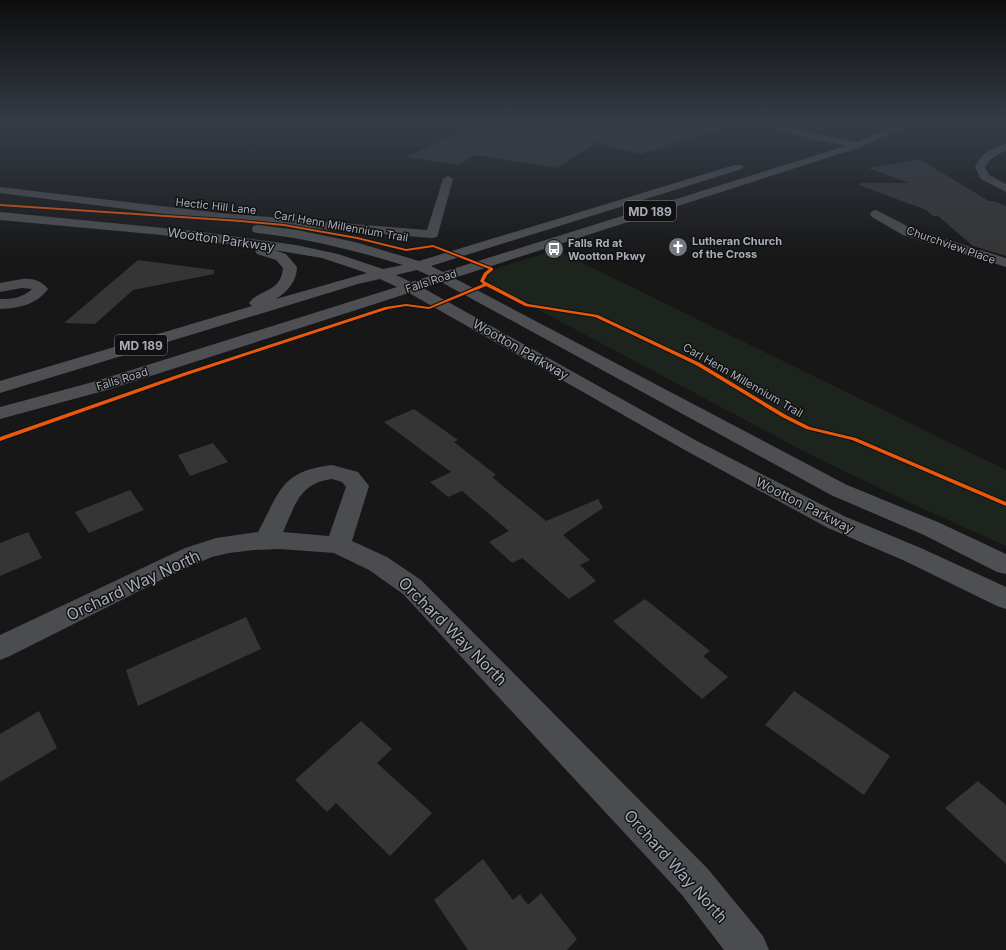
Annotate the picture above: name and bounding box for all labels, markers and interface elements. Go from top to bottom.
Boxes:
street label: Hectic Hill Lane [175,195,257,217]
road number: MD 189 [624,201,676,221]
street label: Carl Henn Millennium Trail [273,207,409,245]
street label: Churchview Place [905,223,997,267]
street label: Wootton Parkway [166,224,276,254]
place label: Lutheran Church of the Cross [692,234,782,261]
place label: Falls Rd at Wootton Pkwy [568,236,646,263]
church icon: Lutheran Church of the Cross [667,236,689,258]
bus stop icon: Falls Rd at Wootton Pkwy [543,238,565,260]
street label: Falls Road [404,266,458,296]
street label: Wootton Parkway [470,315,572,383]
road number: MD 189 [115,335,167,355]
street label: Carl Henn Millennium Trail [680,340,806,420]
street label: Falls Road [95,365,149,393]
street label: Wootton Parkway [753,473,857,537]
street label: Orchard Way North [63,545,203,625]
street label: Orchard Way North [395,573,511,689]
street label: Orchard Way North [620,805,732,927]

